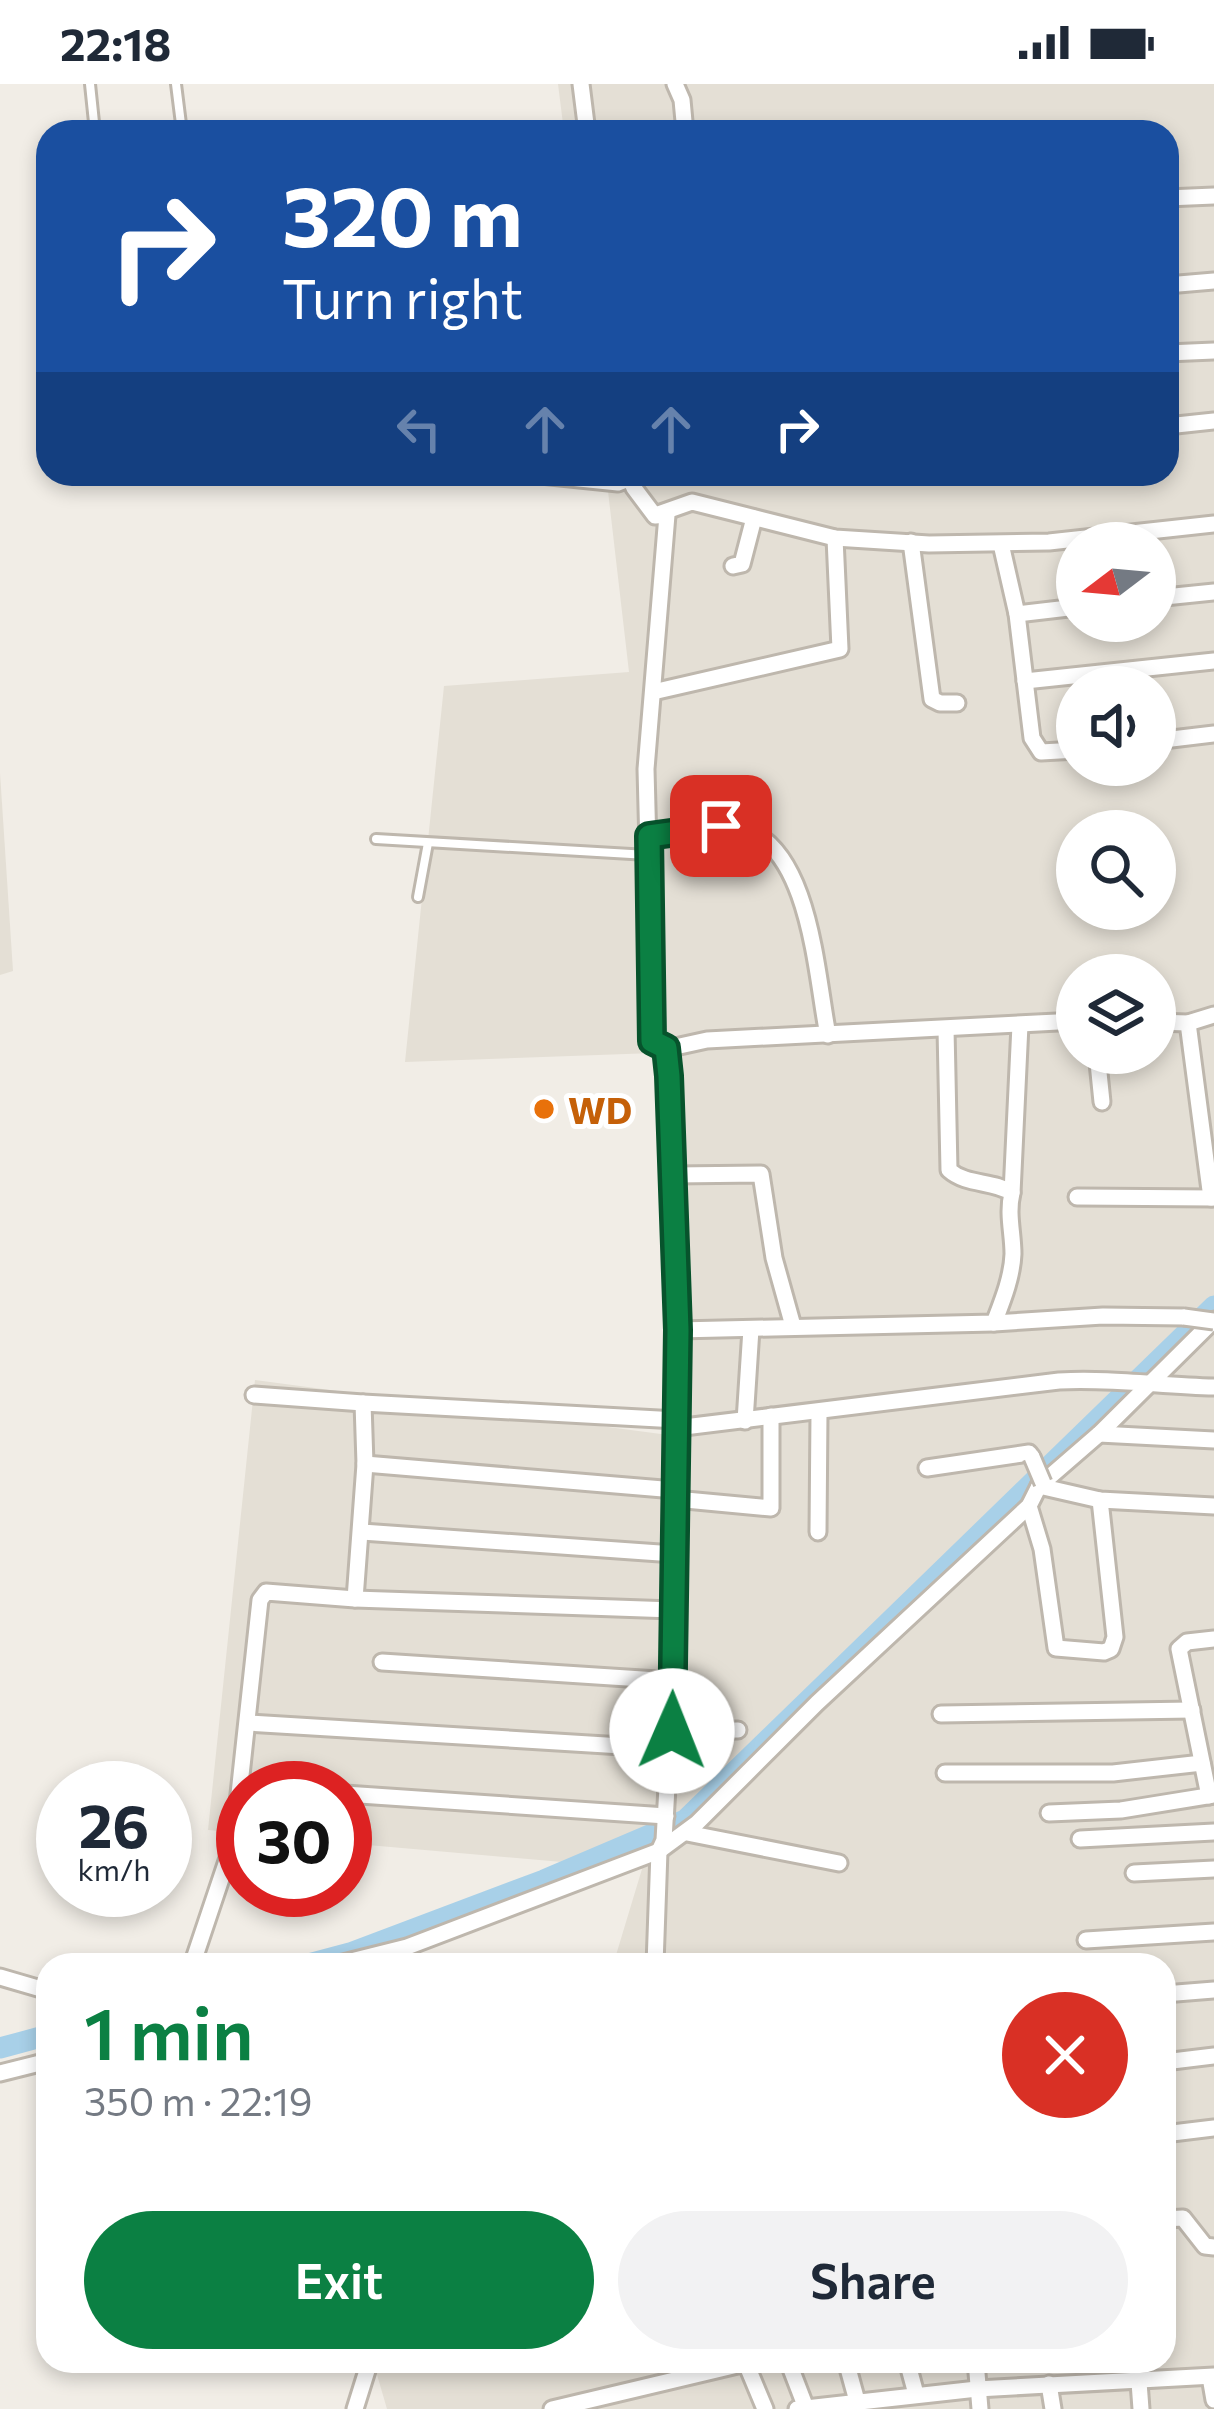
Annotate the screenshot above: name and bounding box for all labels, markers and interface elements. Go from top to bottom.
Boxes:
text: 22:18 [60,15,171,70]
text: 320 m [282,162,523,264]
icon: right [84,168,240,324]
text: Turn right [282,264,523,330]
icon: left [386,396,452,462]
icon: ahead [512,396,578,462]
icon: ahead [638,396,704,462]
icon: right [764,396,830,462]
north arrow [1056,522,1176,642]
map controls [1056,522,1176,1074]
button: sound [1056,666,1176,786]
pin [670,775,772,877]
icon: arrive [688,793,754,859]
button: search [1056,810,1176,930]
button: layers [1056,954,1176,1074]
place label: WD [568,1087,632,1131]
marker: WD [531,1096,557,1122]
position arrow [609,1668,735,1794]
speed limit sign: 30 [216,1761,372,1917]
text: 26 [79,1787,149,1860]
text: km/h [78,1850,150,1887]
text: 1 min [84,1987,254,2075]
button: close [1002,1992,1128,2118]
text: 350 m · 22:19 [84,2076,313,2124]
button: Exit [84,2211,594,2349]
button: Share [618,2211,1128,2349]

